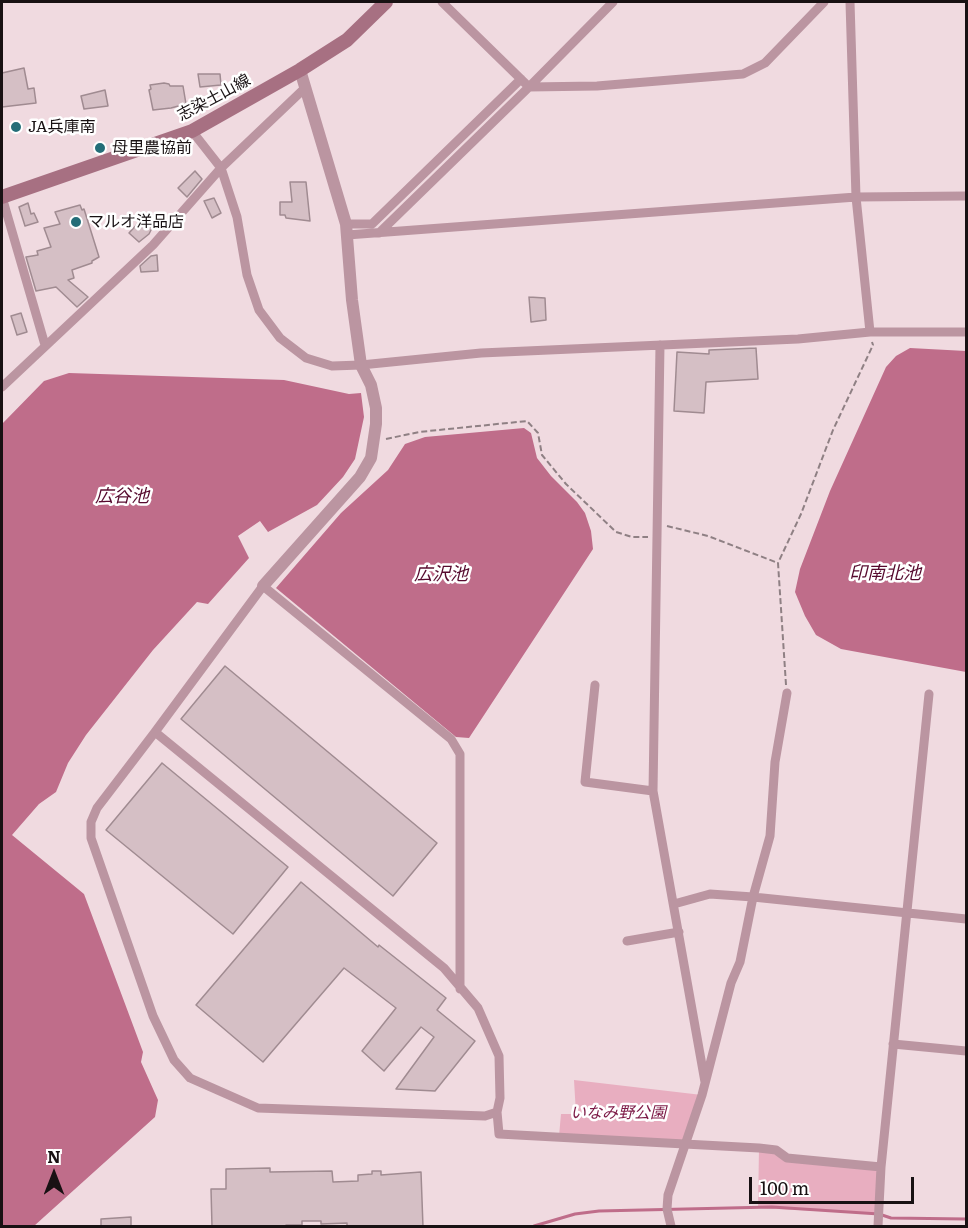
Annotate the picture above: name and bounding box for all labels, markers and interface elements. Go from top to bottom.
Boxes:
street label: 志染土山線 [174,71,254,125]
place label: JA兵庫南 [28,117,96,137]
marker: JA兵庫南 [9,120,23,134]
place label: 母里農協前 [112,138,192,158]
marker: 母里農協前 [93,141,107,155]
place label: マルオ洋品店 [88,212,184,232]
marker: マルオ洋品店 [69,215,83,229]
water label: 広谷池 [95,486,149,508]
water label: 印南北池 [849,563,921,585]
water label: 広沢池 [414,564,468,586]
park label: いなみ野公園 [570,1103,666,1123]
north arrow [24,1144,84,1204]
text: N [47,1144,61,1168]
scale bar [752,1165,917,1203]
text: 100 m [760,1174,809,1201]

